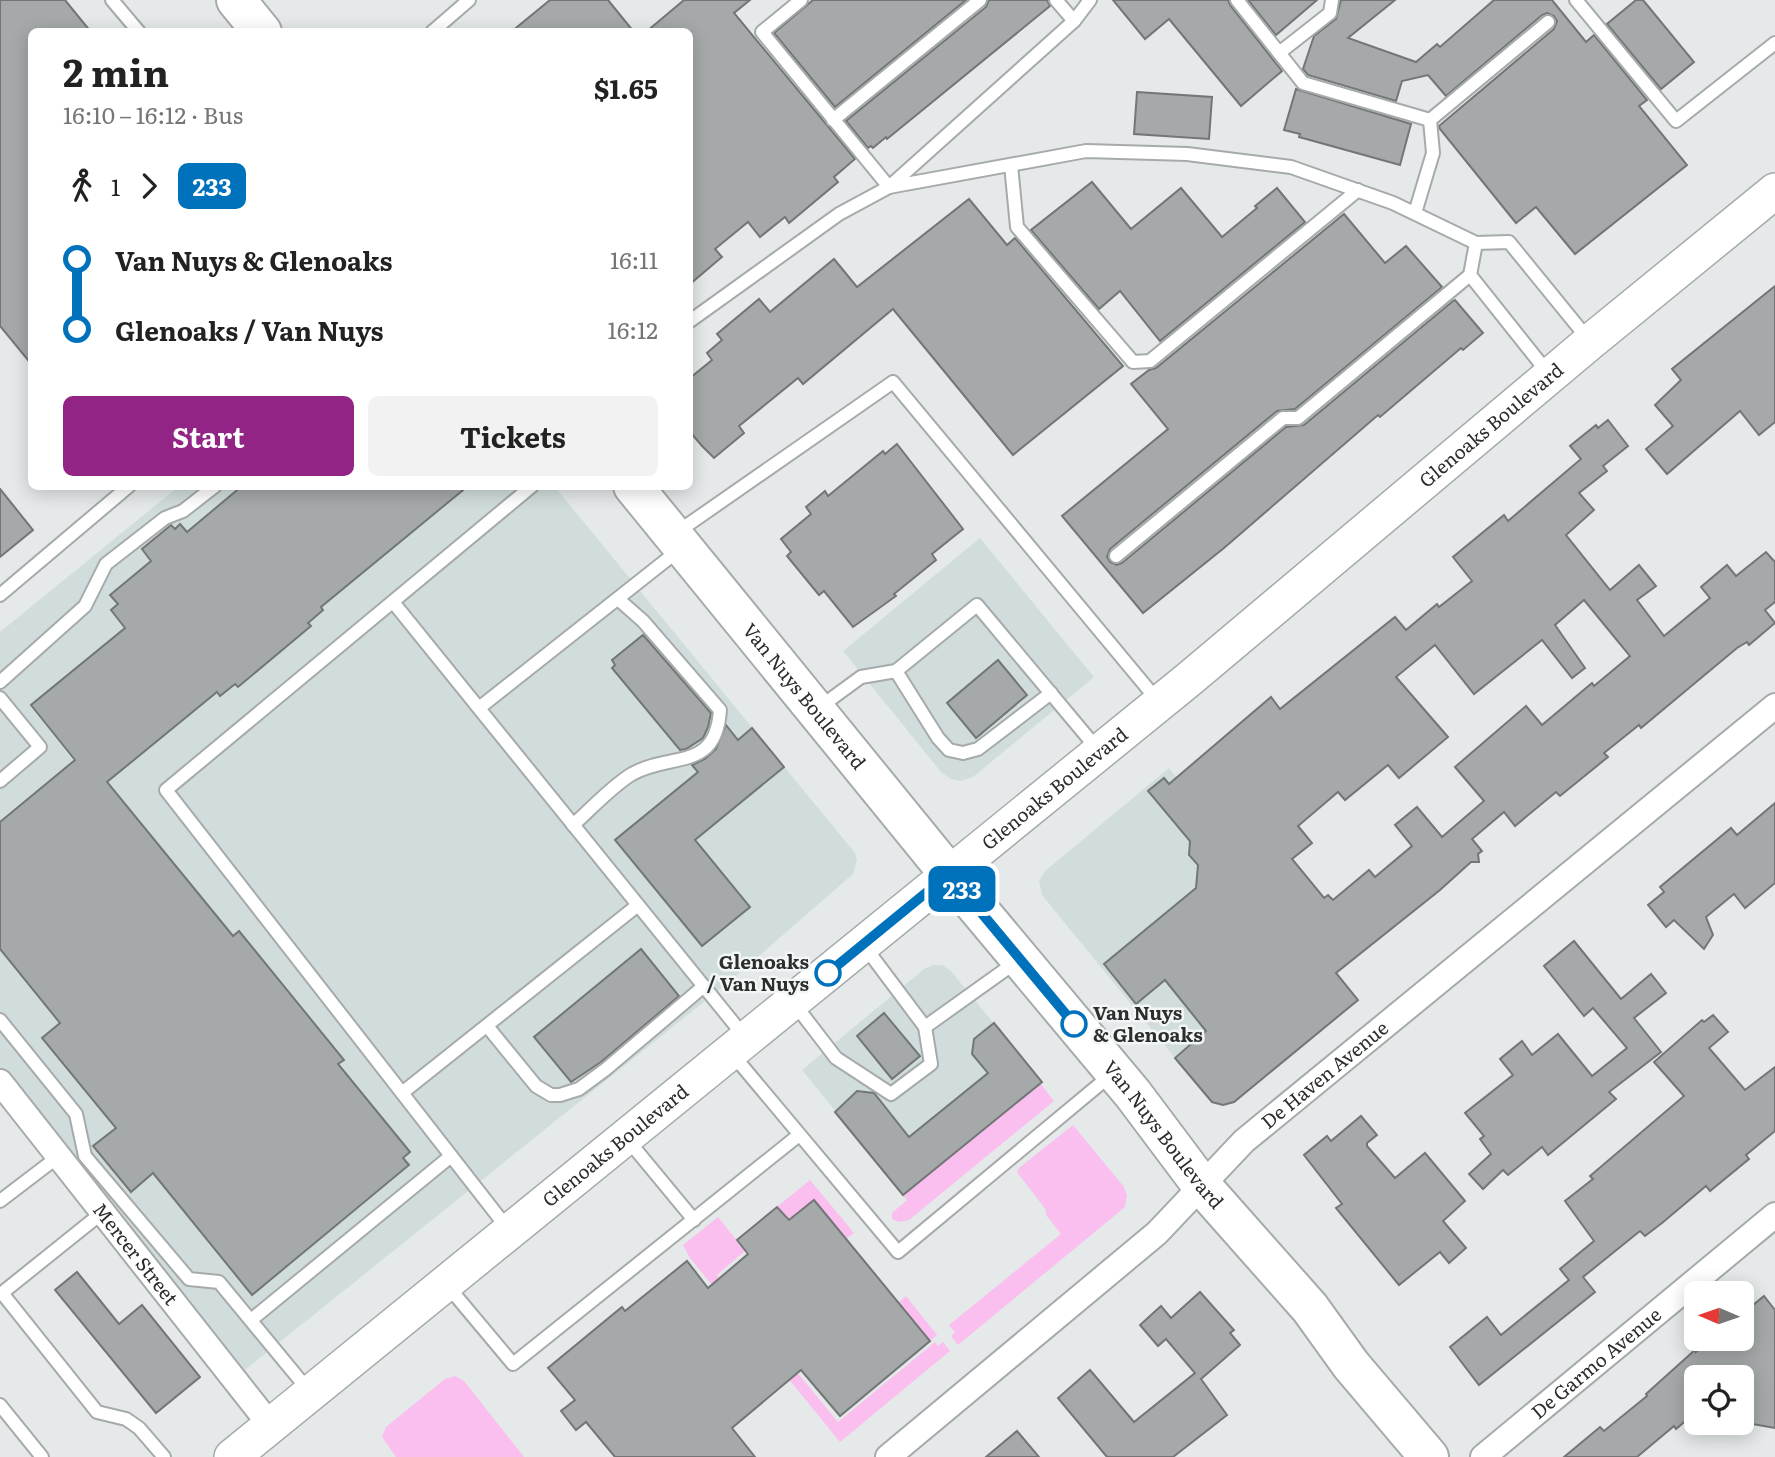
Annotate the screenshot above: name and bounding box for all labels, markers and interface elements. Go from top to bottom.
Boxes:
text: 2 min [63,42,169,99]
text: $1.65 [594,68,658,107]
text: 16:10 – 16:12 · Bus [63,97,243,131]
icon: walk [63,167,101,205]
icon: forward [130,167,168,205]
text: 233 [192,168,232,203]
text: 1 [111,169,120,203]
text: Van Nuys & Glenoaks [115,240,393,279]
text: 16:11 [610,242,658,276]
text: Glenoaks / Van Nuys [115,310,384,349]
text: 16:12 [608,312,658,346]
street label: Glenoaks Boulevard [1412,355,1569,493]
button: Start [63,396,354,476]
button: Tickets [368,396,658,476]
street label: Van Nuys Boulevard [737,616,873,775]
street label: Glenoaks Boulevard [975,720,1133,856]
line badge: 233 [922,866,1002,912]
text: 233 [942,871,982,906]
place label: Glenoaks / Van Nuys [707,947,809,997]
marker: Glenoaks / Van Nuys [815,960,841,986]
place label: Van Nuys & Glenoaks [1093,998,1203,1048]
marker: Van Nuys & Glenoaks [1061,1011,1087,1037]
street label: De Haven Avenue [1254,1013,1394,1135]
street label: Van Nuys Boulevard [1097,1054,1231,1215]
street label: Glenoaks Boulevard [536,1077,694,1213]
street label: Mercer Street [87,1196,186,1311]
north arrow [1684,1281,1754,1351]
map controls [1684,1281,1754,1435]
street label: De Garmo Avenue [1524,1300,1667,1425]
button: locate [1684,1365,1754,1435]

